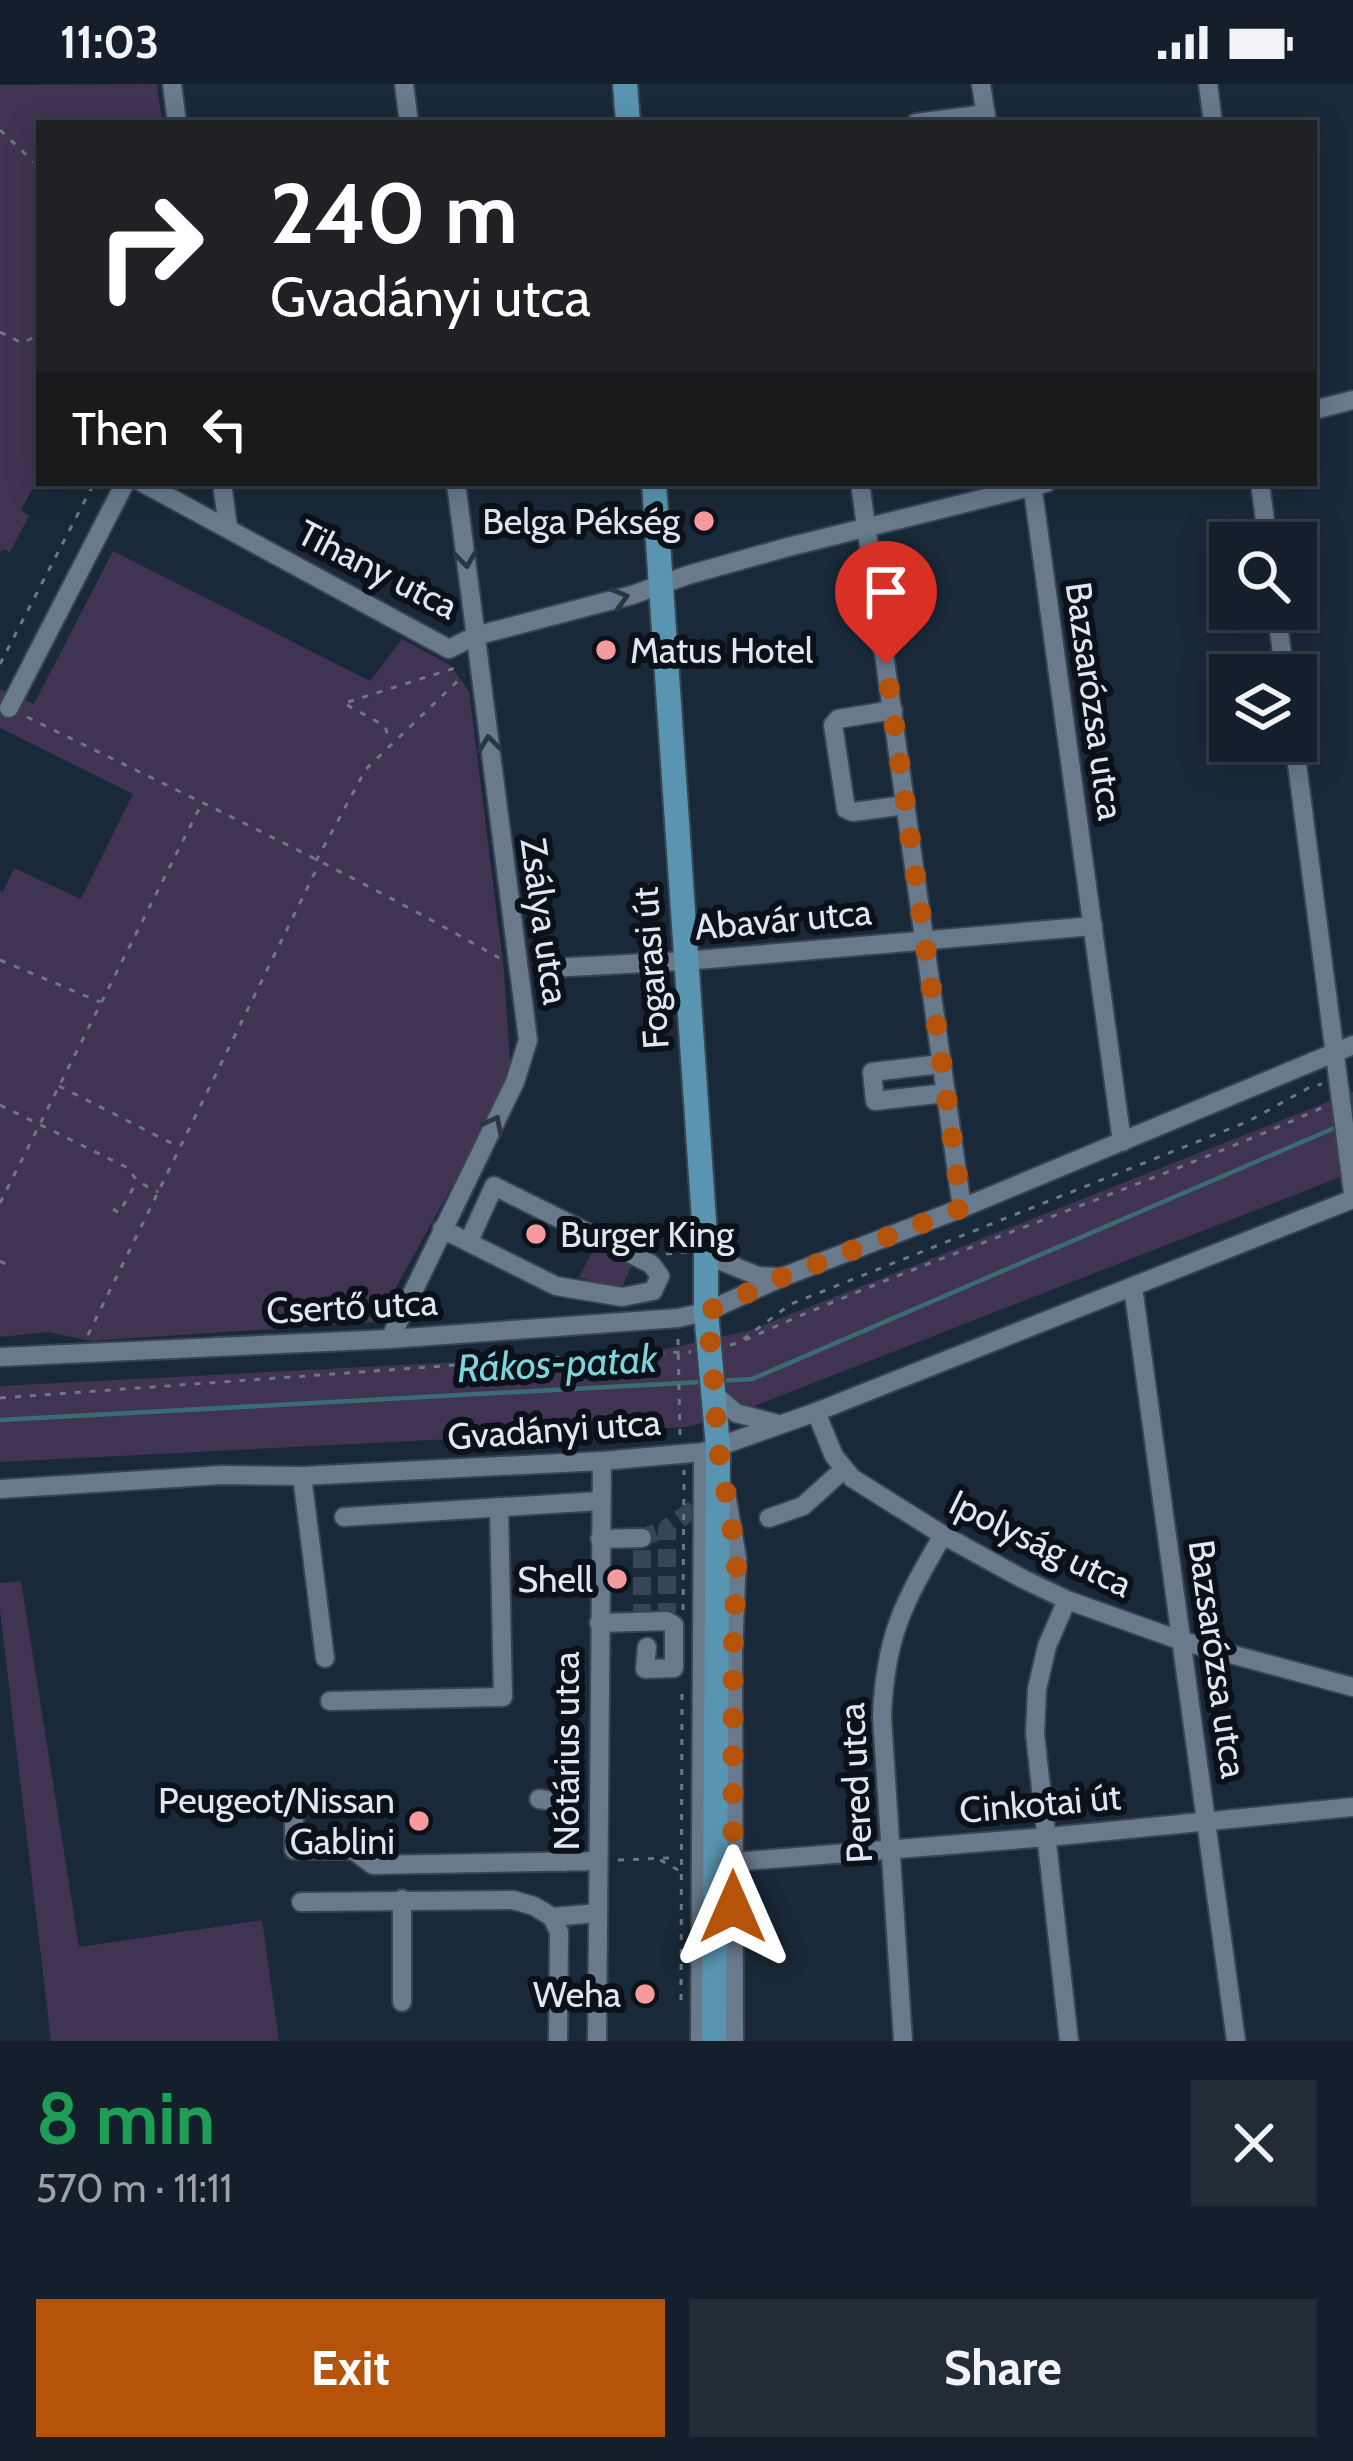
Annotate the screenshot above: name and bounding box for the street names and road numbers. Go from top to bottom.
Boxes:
street label: Tihany utca [291,510,465,628]
street label: Bazsarózsa utca [1057,579,1133,823]
street label: Zsálya utca [512,835,578,1007]
street label: Fogarasi út [622,886,678,1050]
street label: Abavár utca [693,889,873,949]
street label: Csertő utca [265,1280,439,1332]
street label: Gvadányi utca [446,1400,662,1458]
street label: Ipolyság utca [943,1480,1139,1606]
street label: Bazsarózsa utca [1180,1537,1256,1781]
street label: Nótárius utca [544,1651,588,1851]
street label: Pered utca [829,1702,881,1864]
street label: Cinkotai út [957,1774,1123,1832]

